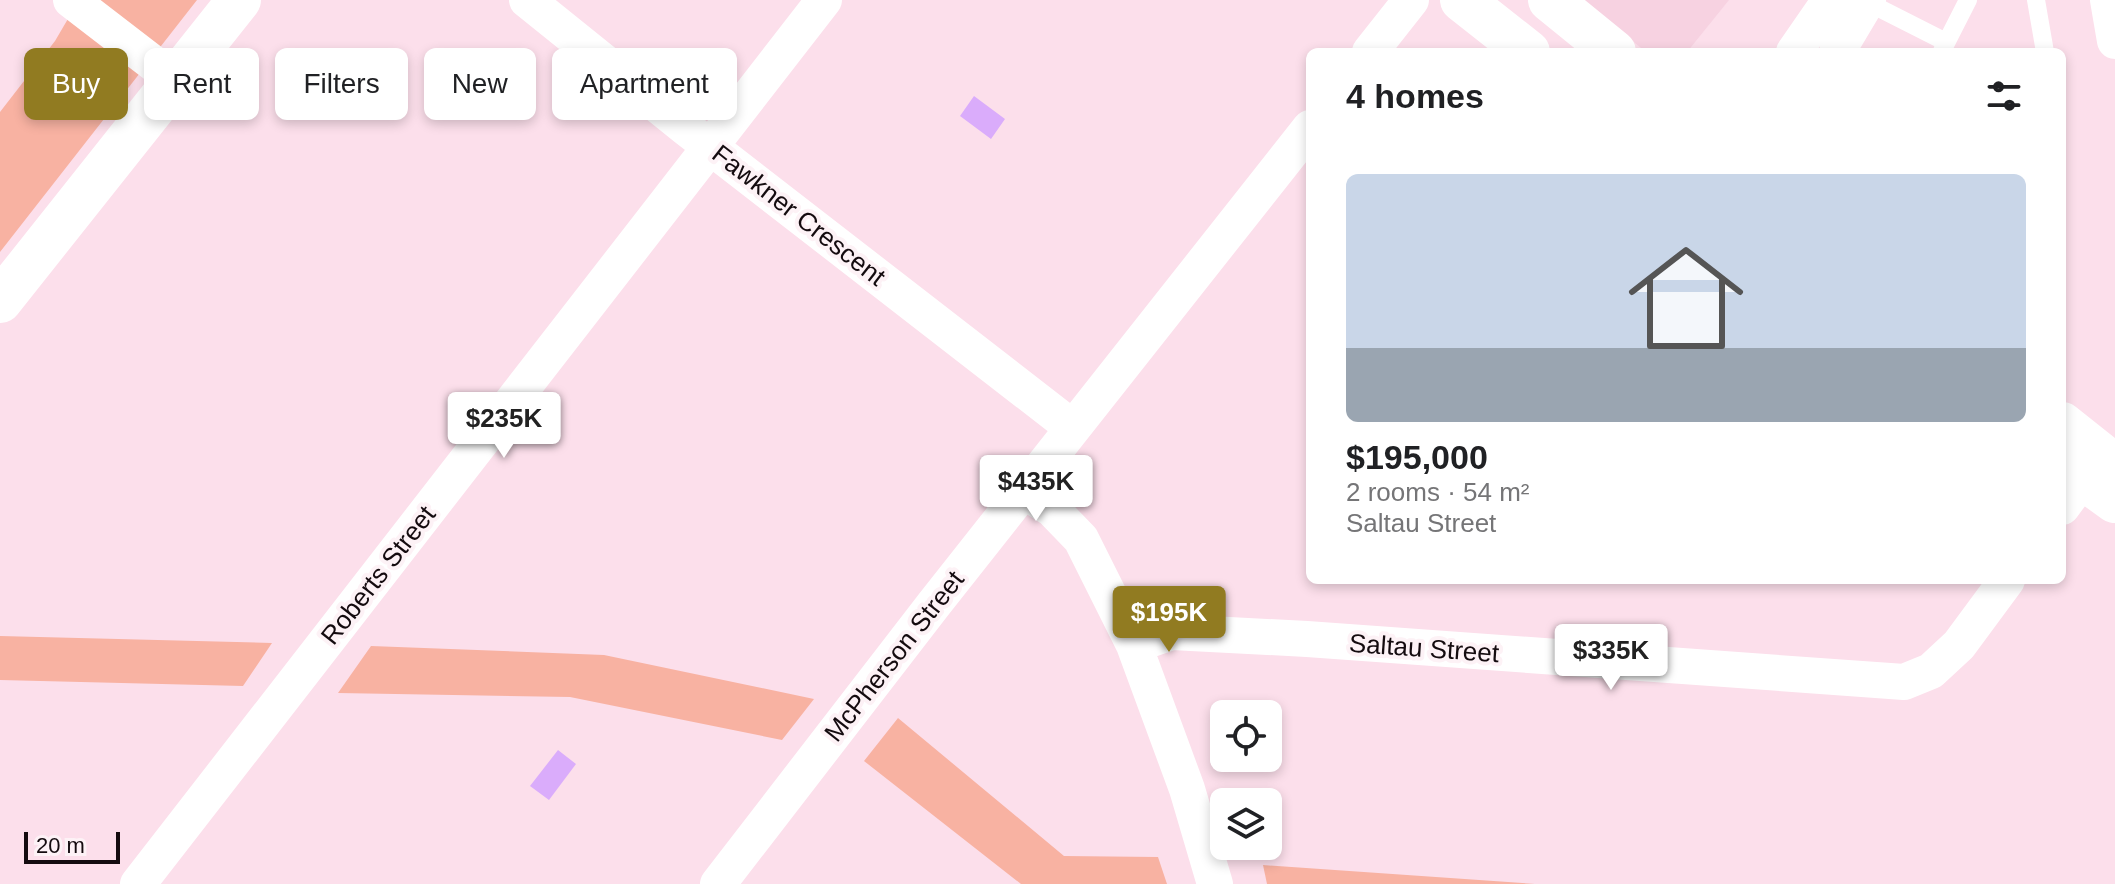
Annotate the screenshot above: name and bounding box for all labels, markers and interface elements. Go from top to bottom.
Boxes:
chip: Buy [24,48,128,120]
chip: Rent [144,48,259,120]
chip: Filters [275,48,408,120]
chip: New [424,48,536,120]
chip: Apartment [552,48,737,120]
icon: filters [1982,74,2026,118]
text: 4 homes [1346,77,1484,115]
street label: Fawkner Crescent [707,138,892,292]
icon: home [1614,226,1758,370]
pin: $235K [448,392,560,460]
text: $235K [466,403,542,433]
text: $195,000 [1346,438,1488,476]
pin: $435K [980,455,1092,523]
text: $435K [998,466,1074,496]
text: 2 rooms · 54 m² [1346,477,1530,507]
street label: Roberts Street [315,499,442,650]
text: Saltau Street [1346,508,1496,538]
street label: McPherson Street [818,564,970,747]
pin: $195K [1113,586,1225,654]
text: $195K [1131,597,1207,627]
pin: $335K [1555,624,1667,692]
street label: Saltau Street [1348,628,1501,668]
text: $335K [1573,635,1649,665]
map controls [1210,700,1282,860]
button: locate [1210,700,1282,772]
button: layers [1210,788,1282,860]
scale bar [24,828,120,864]
text: 20 m [36,833,85,858]

